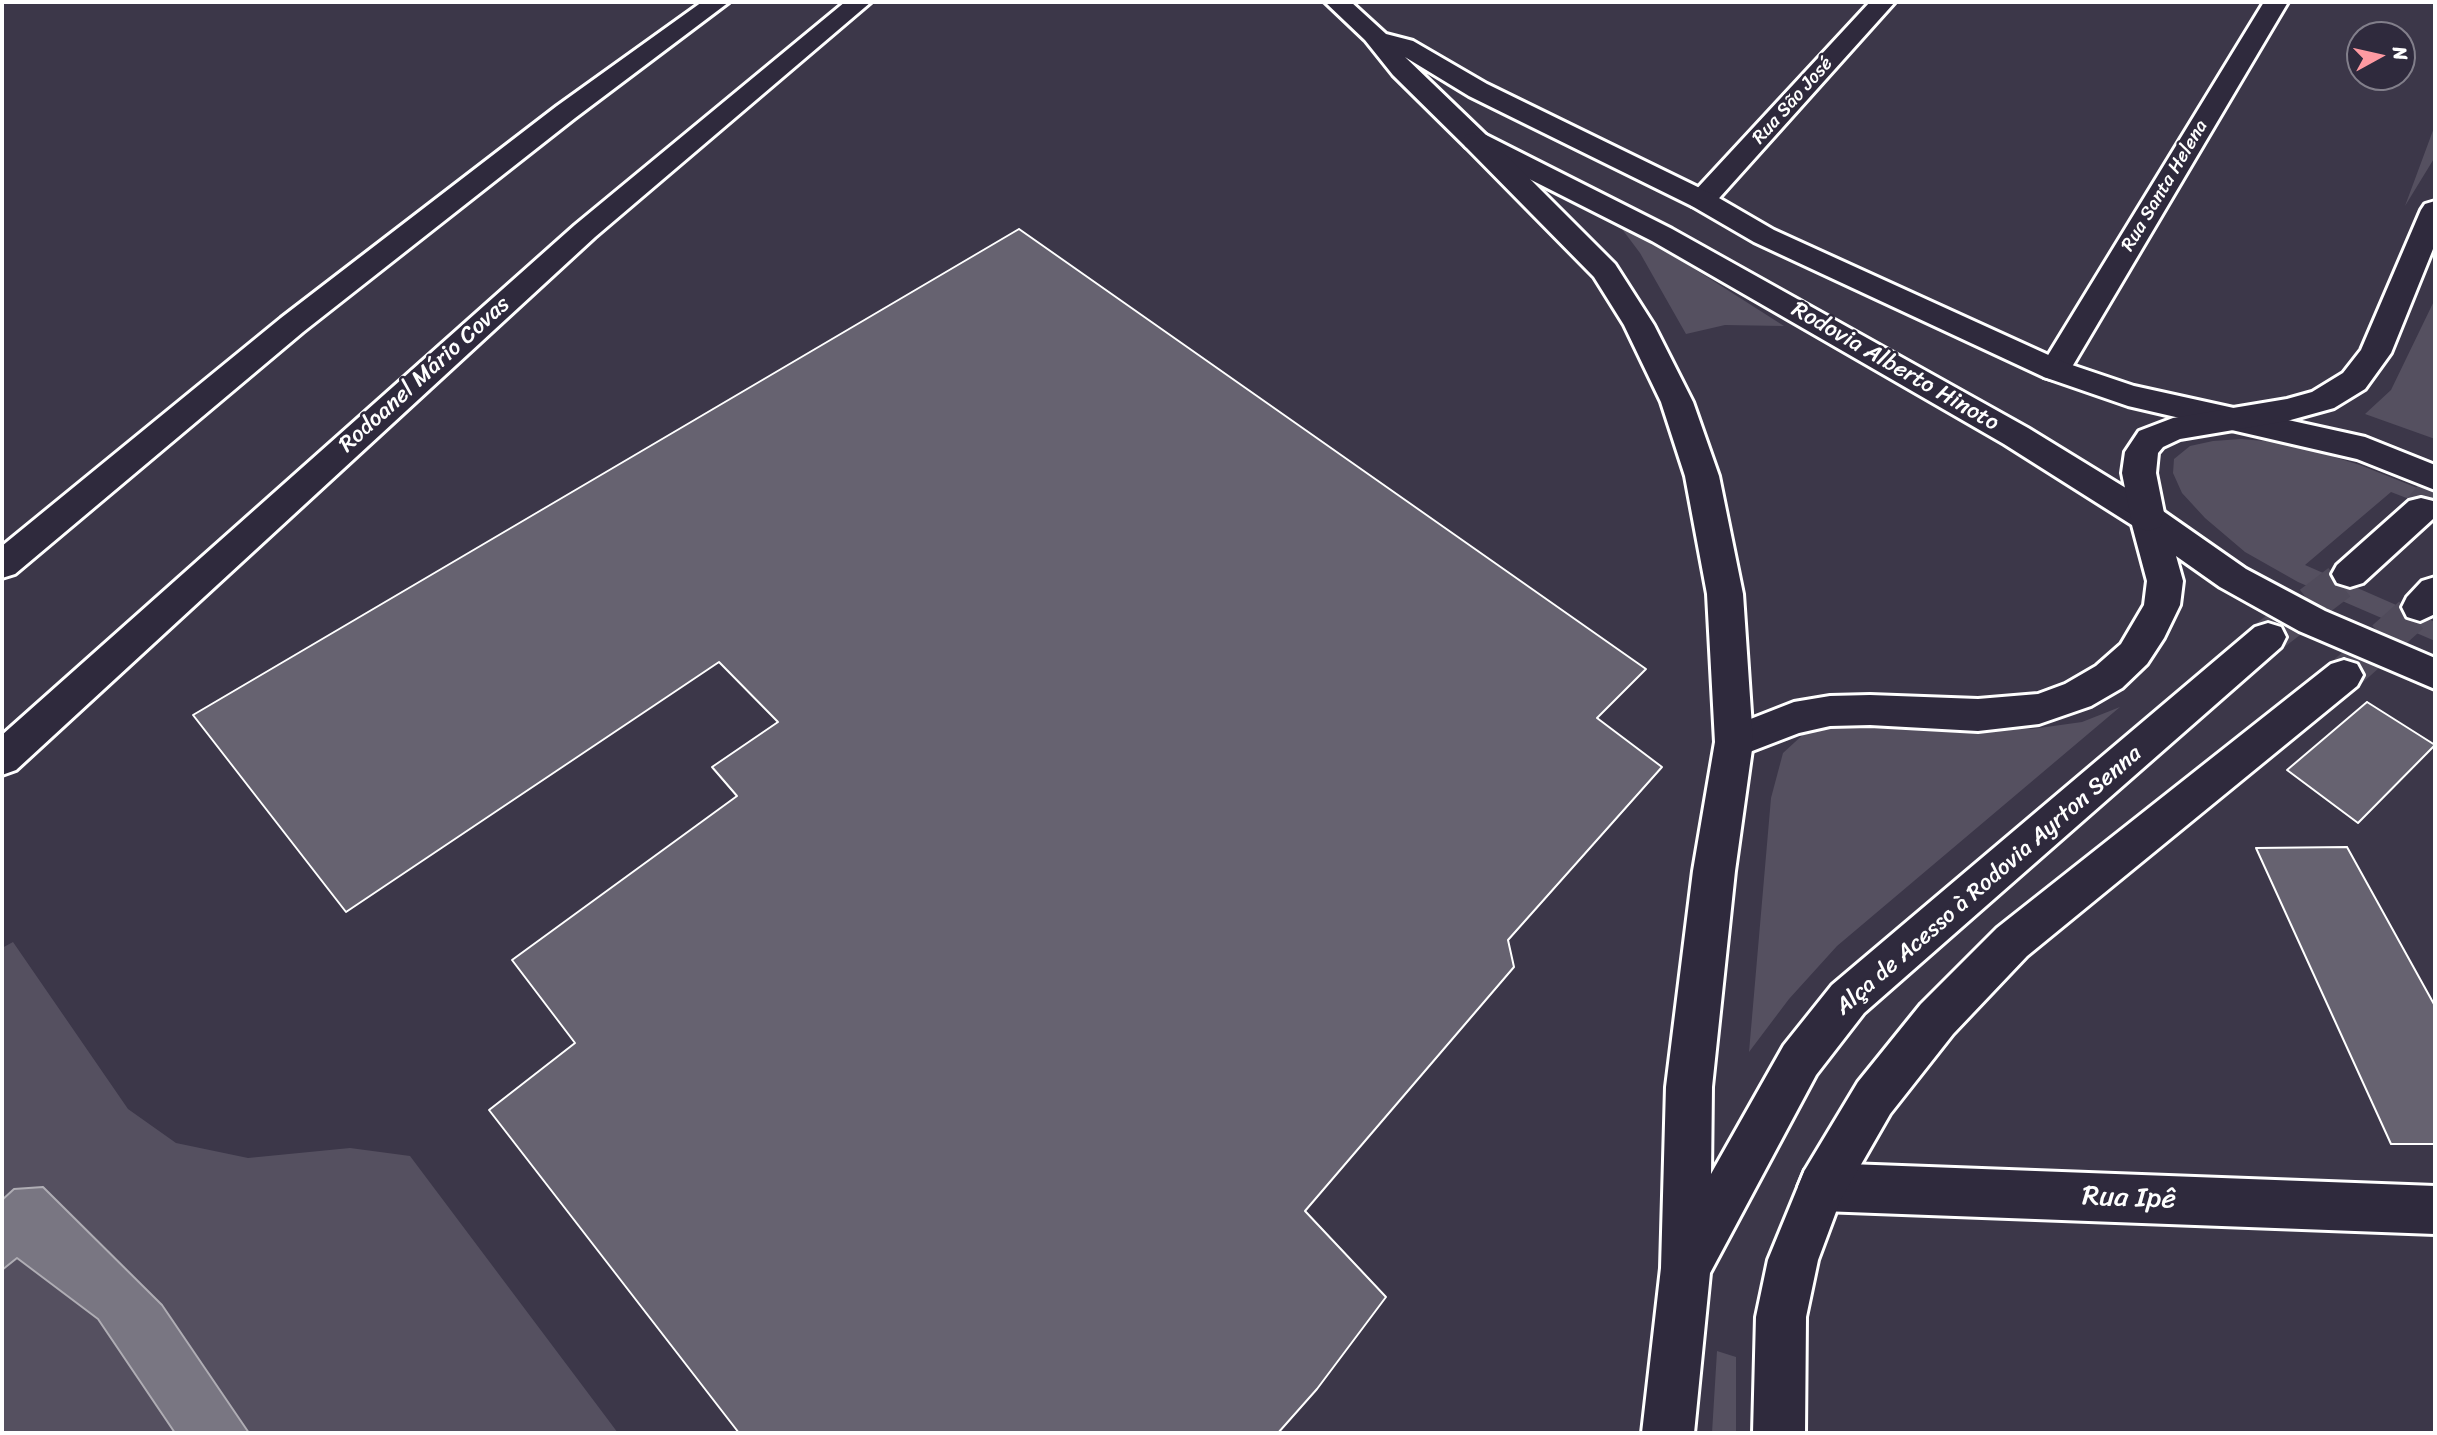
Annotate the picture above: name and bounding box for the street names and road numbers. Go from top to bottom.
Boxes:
street label: Rua São José [1748,53,1838,149]
street label: Rua Santa Helena [2117,116,2213,256]
street label: Rodoanel Mário Covas [334,291,516,459]
street label: Rodovia Alberto Hinoto [1786,296,2004,438]
street label: Alça de Acesso à Rodovia Ayrton Senna [1830,740,2148,1022]
street label: Rua Ipê [2082,1181,2176,1217]

